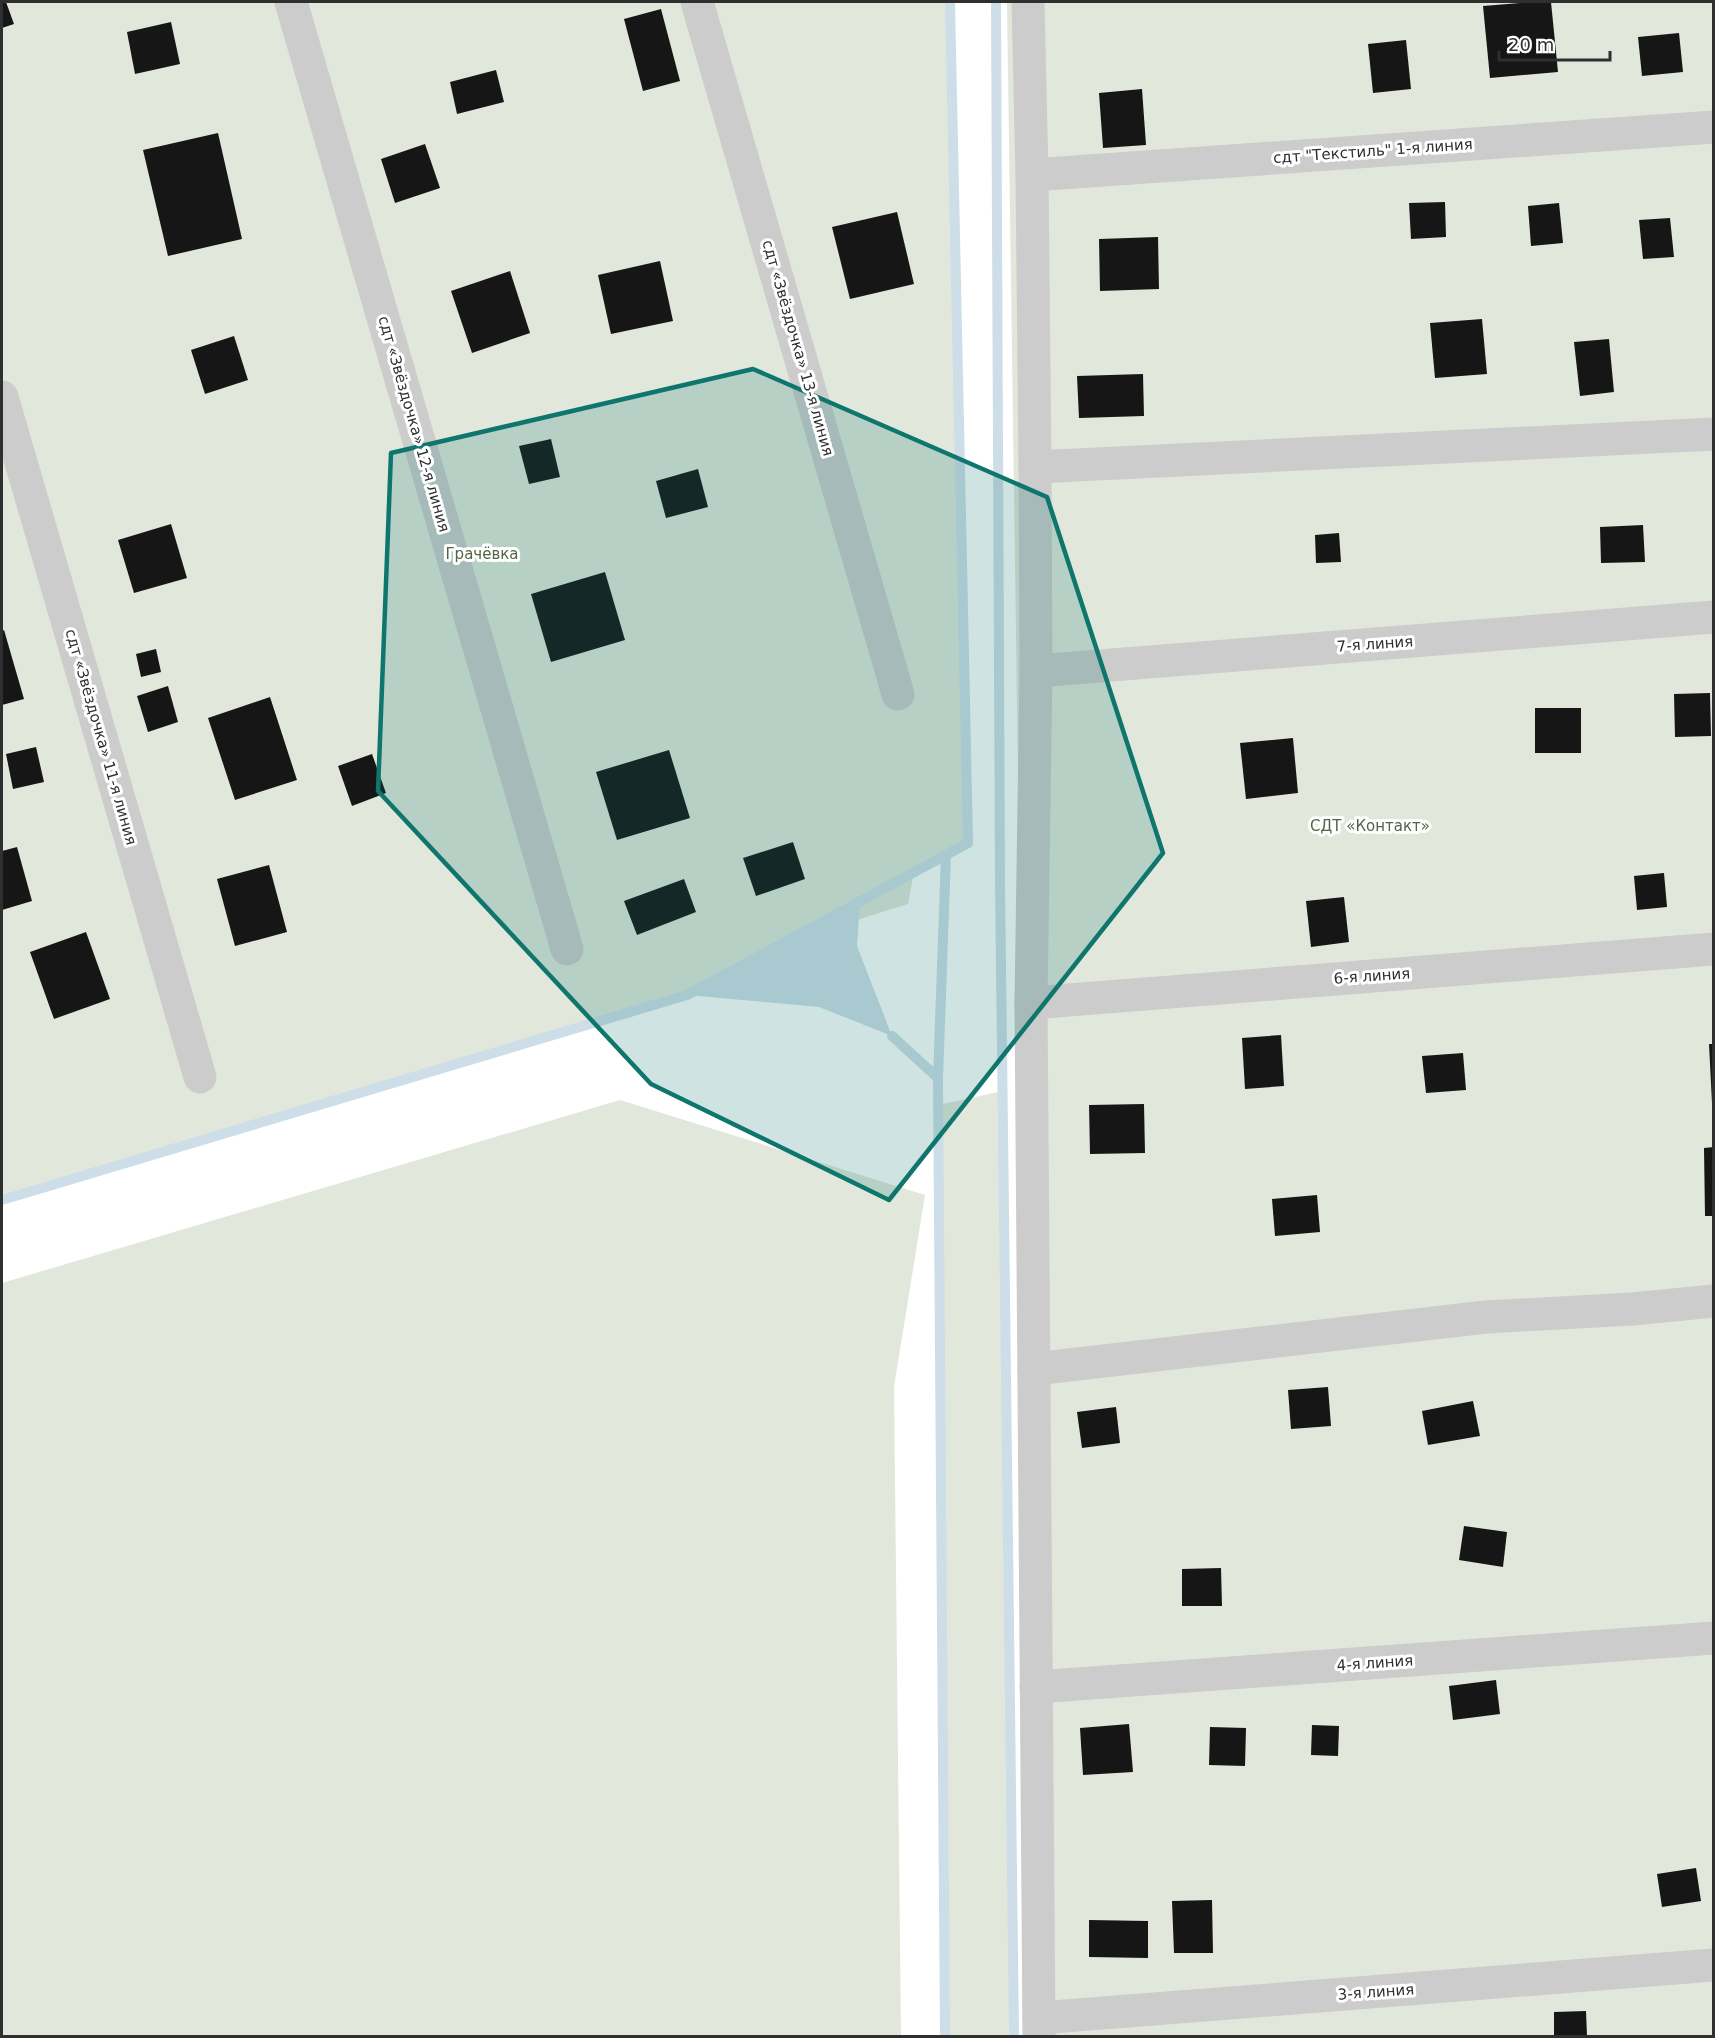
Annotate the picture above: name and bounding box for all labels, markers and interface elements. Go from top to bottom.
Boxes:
scale bar [1499,24,1610,62]
text: 20 m [1508,34,1554,55]
street label: сдт "Текстиль" 1-я линия [1273,135,1473,167]
street label: сдт «Звёздочка» 13-я линия [759,238,837,458]
street label: сдт «Звёздочка» 12-я линия [375,314,453,534]
park label: Грачёвка [445,545,519,563]
street label: сдт «Звёздочка» 11-я линия [62,627,140,847]
street label: 7-я линия [1336,632,1414,656]
park label: СДТ «Контакт» [1310,817,1430,835]
street label: 6-я линия [1333,964,1411,988]
street label: 4-я линия [1336,1651,1414,1675]
street label: 3-я линия [1337,1980,1415,2004]

